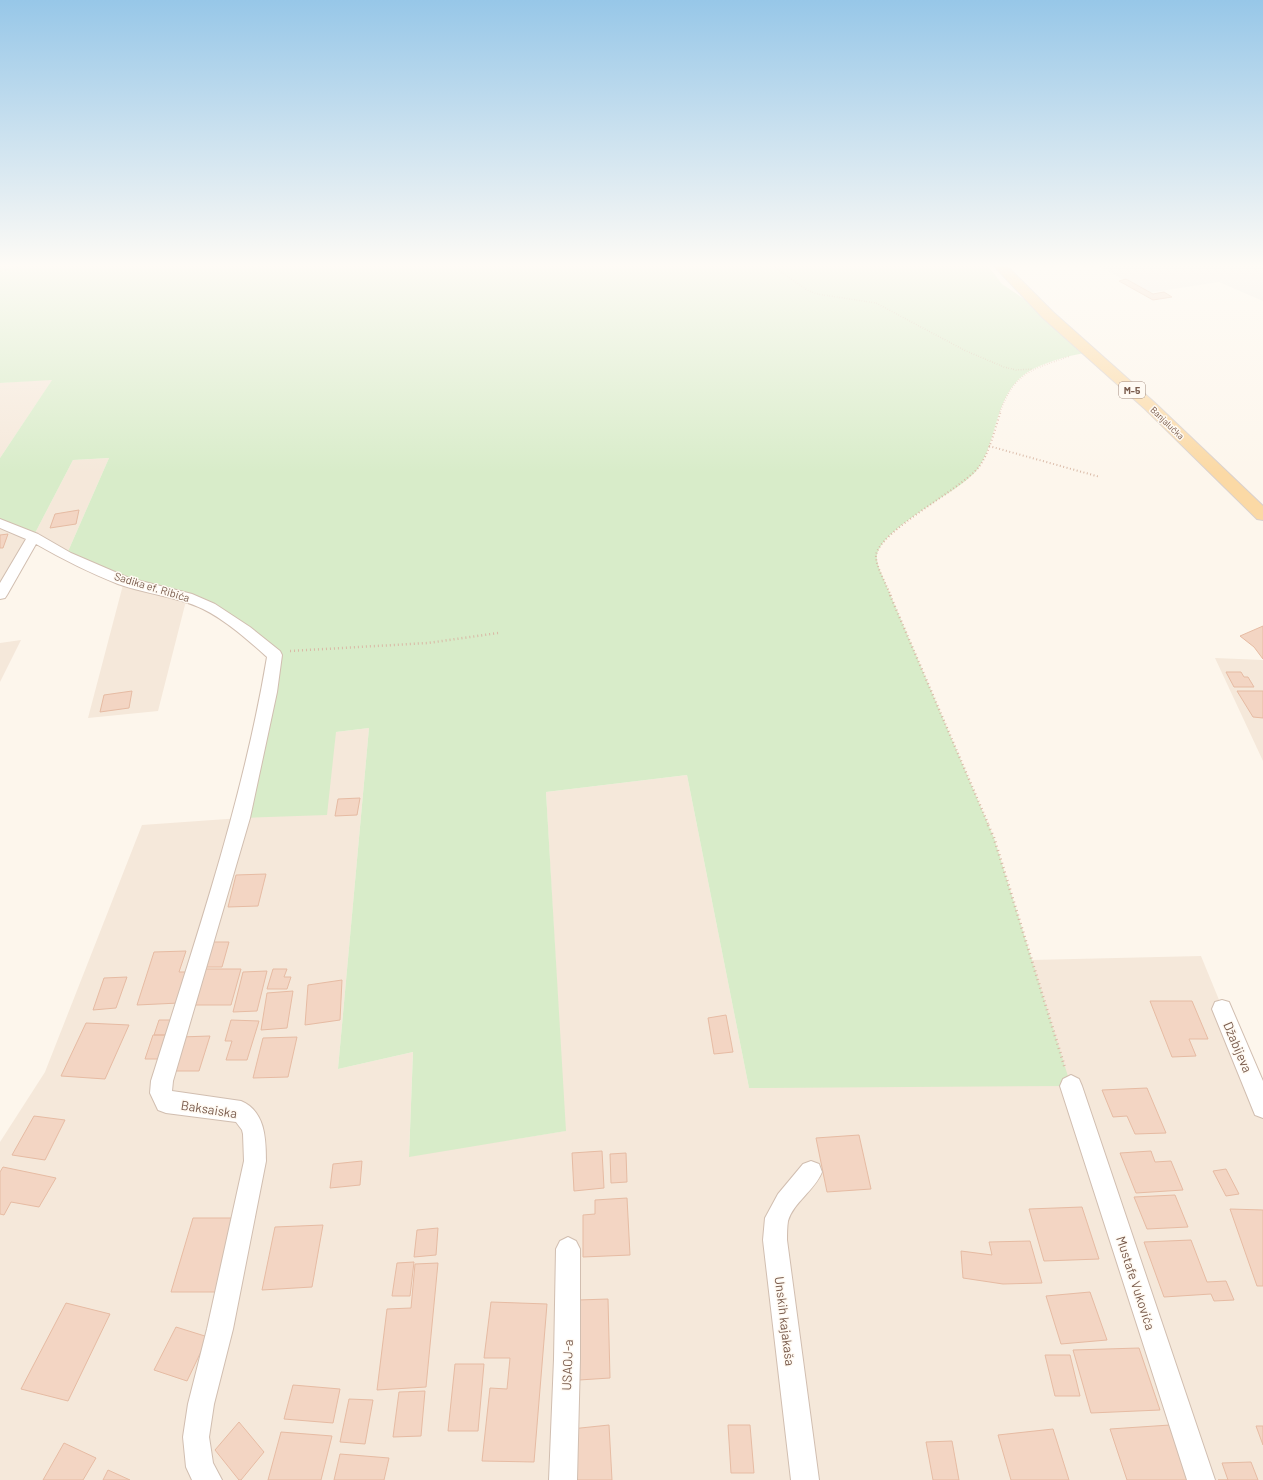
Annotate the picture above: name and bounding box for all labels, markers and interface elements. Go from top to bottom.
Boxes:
road number: M-5 [1119,382,1145,398]
street label: Banjalučka [1148,404,1186,441]
street label: Sadika ef. Ribića [113,569,191,604]
street label: Džabijeva [1220,1019,1256,1075]
street label: Baksaiska [180,1097,238,1121]
street label: Mustafe Vukovića [1113,1234,1159,1332]
street label: Unskih kajakaša [772,1275,798,1367]
street label: USAOJ-a [558,1339,576,1391]

